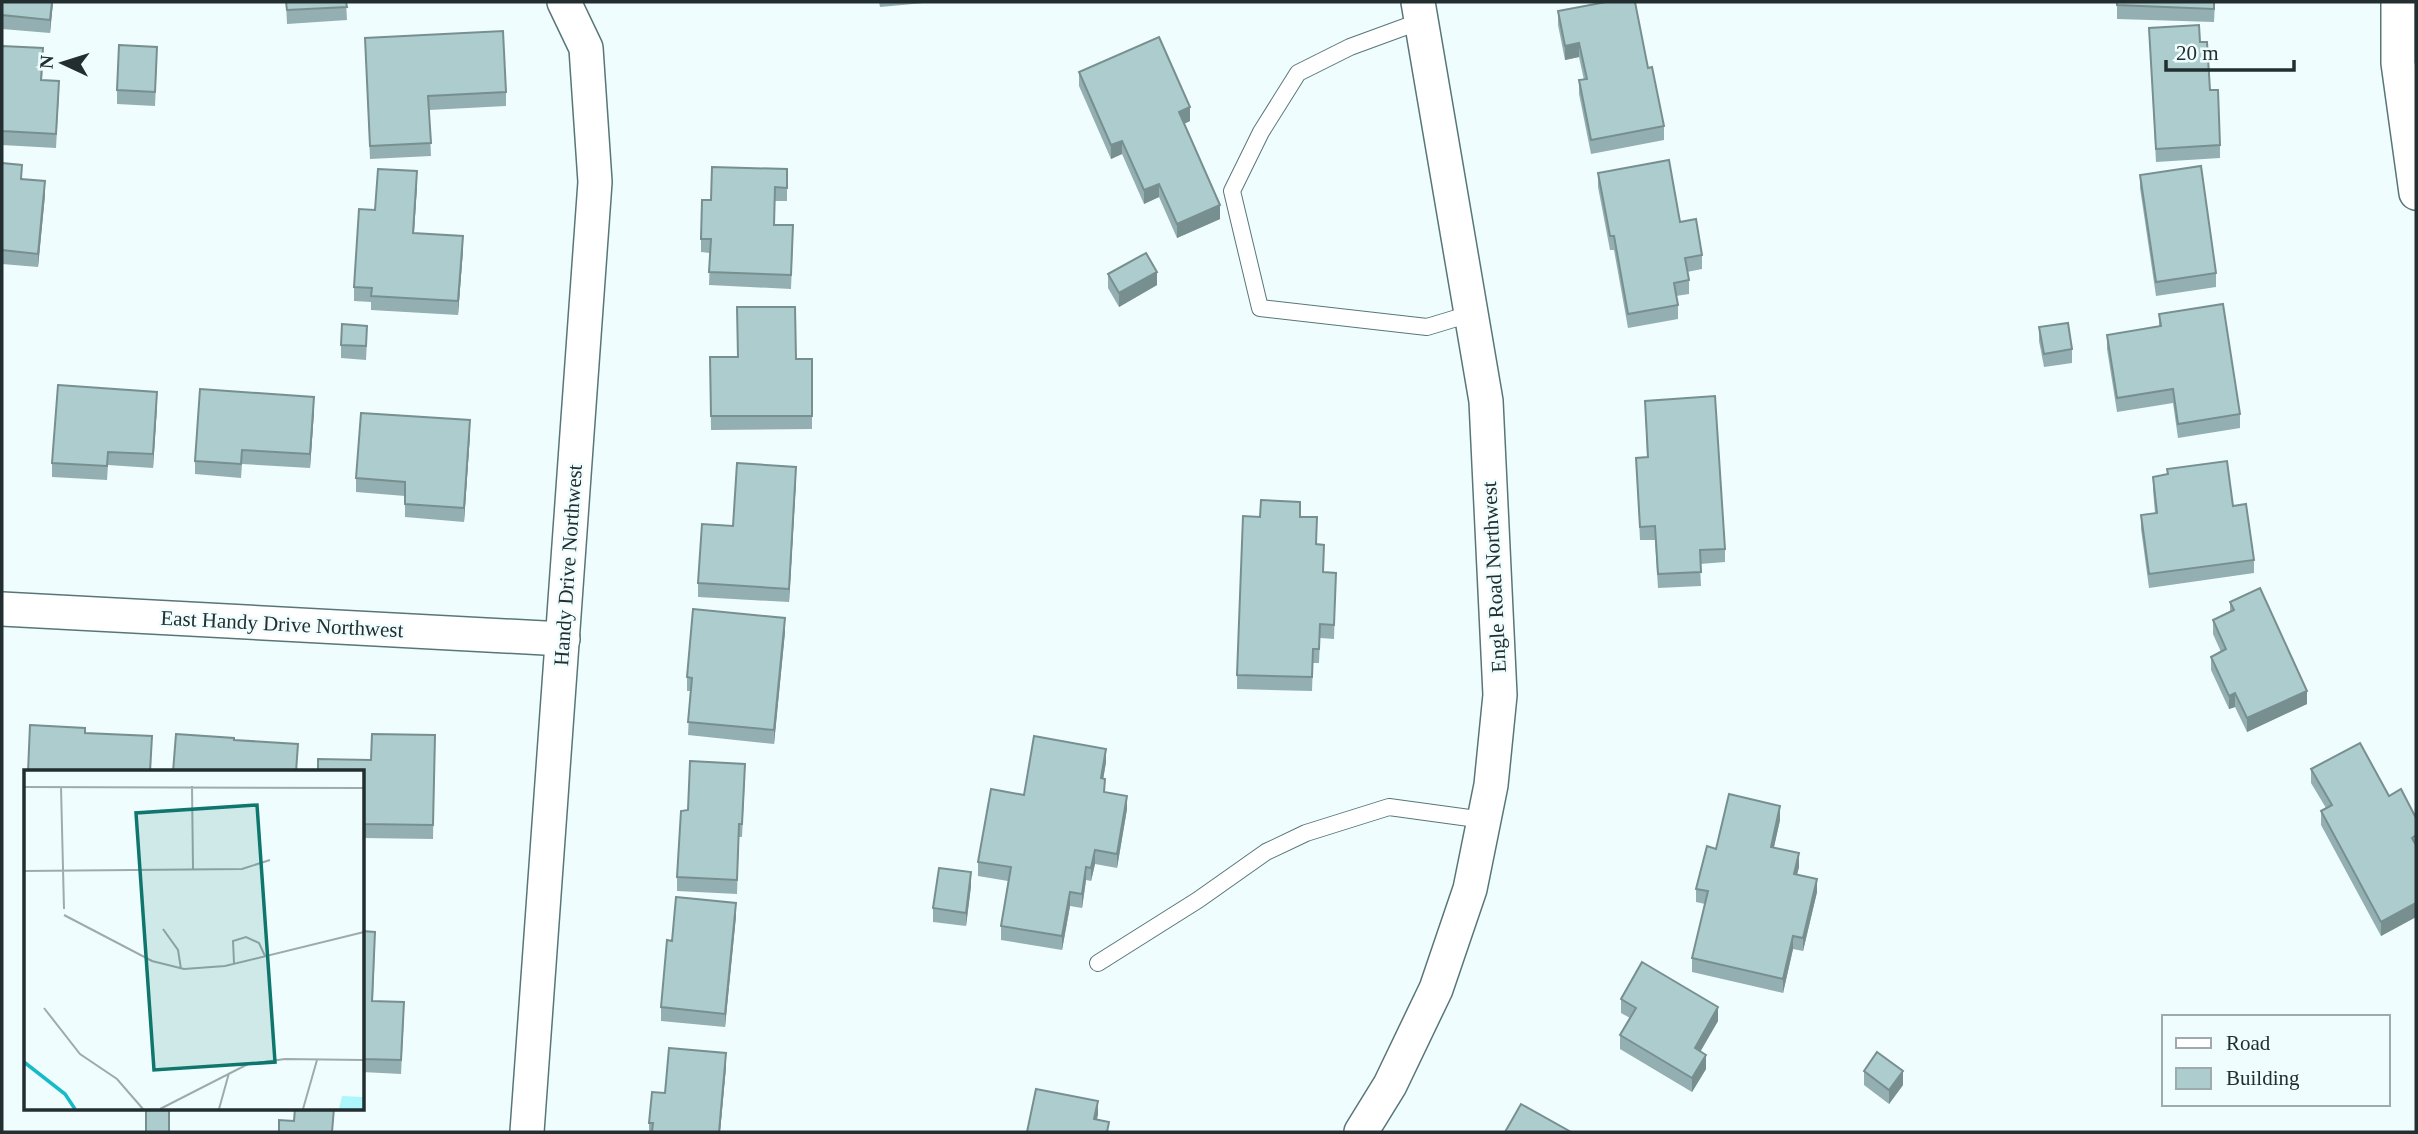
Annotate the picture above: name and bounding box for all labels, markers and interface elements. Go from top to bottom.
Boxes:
north arrow [28,28,98,98]
scale bar [2166,28,2294,72]
text: 20 m [2176,41,2219,65]
text: N [36,54,58,69]
street label: Handy Drive Northwest [549,463,587,666]
street label: Engle Road Northwest [1477,481,1511,673]
street label: East Handy Drive Northwest [160,606,404,642]
inset map [24,770,364,1110]
legend [2162,1015,2390,1106]
text: Road [2226,1031,2271,1055]
text: Building [2226,1066,2300,1090]

